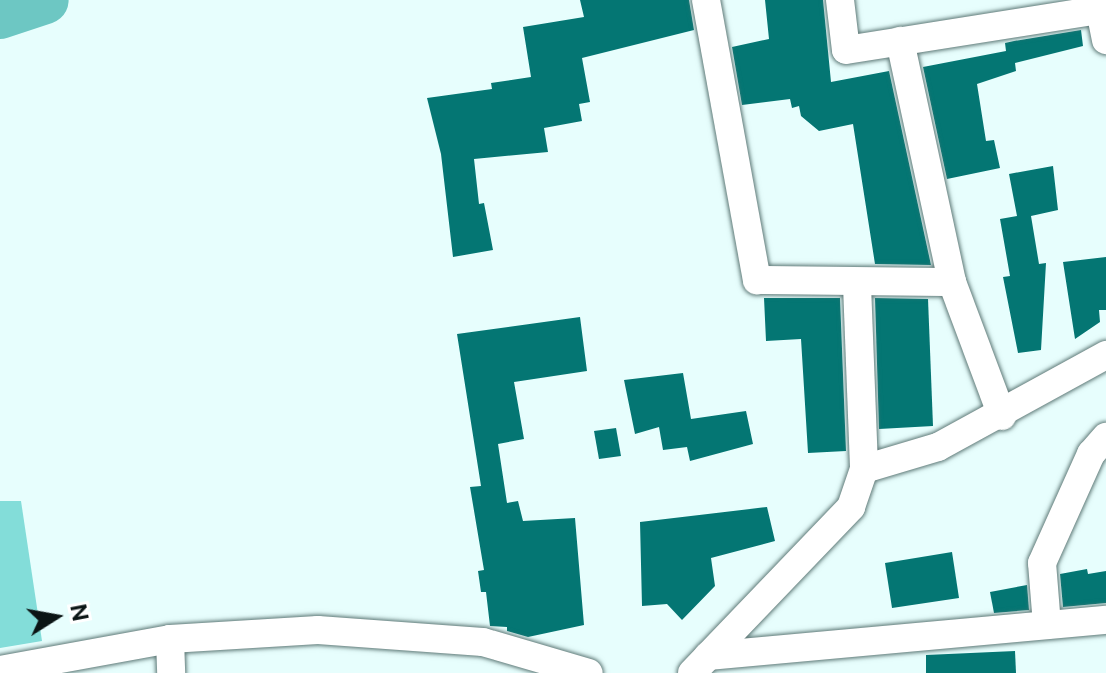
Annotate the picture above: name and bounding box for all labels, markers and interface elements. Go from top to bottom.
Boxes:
north arrow [16,577,96,657]
text: N [65,601,94,623]

